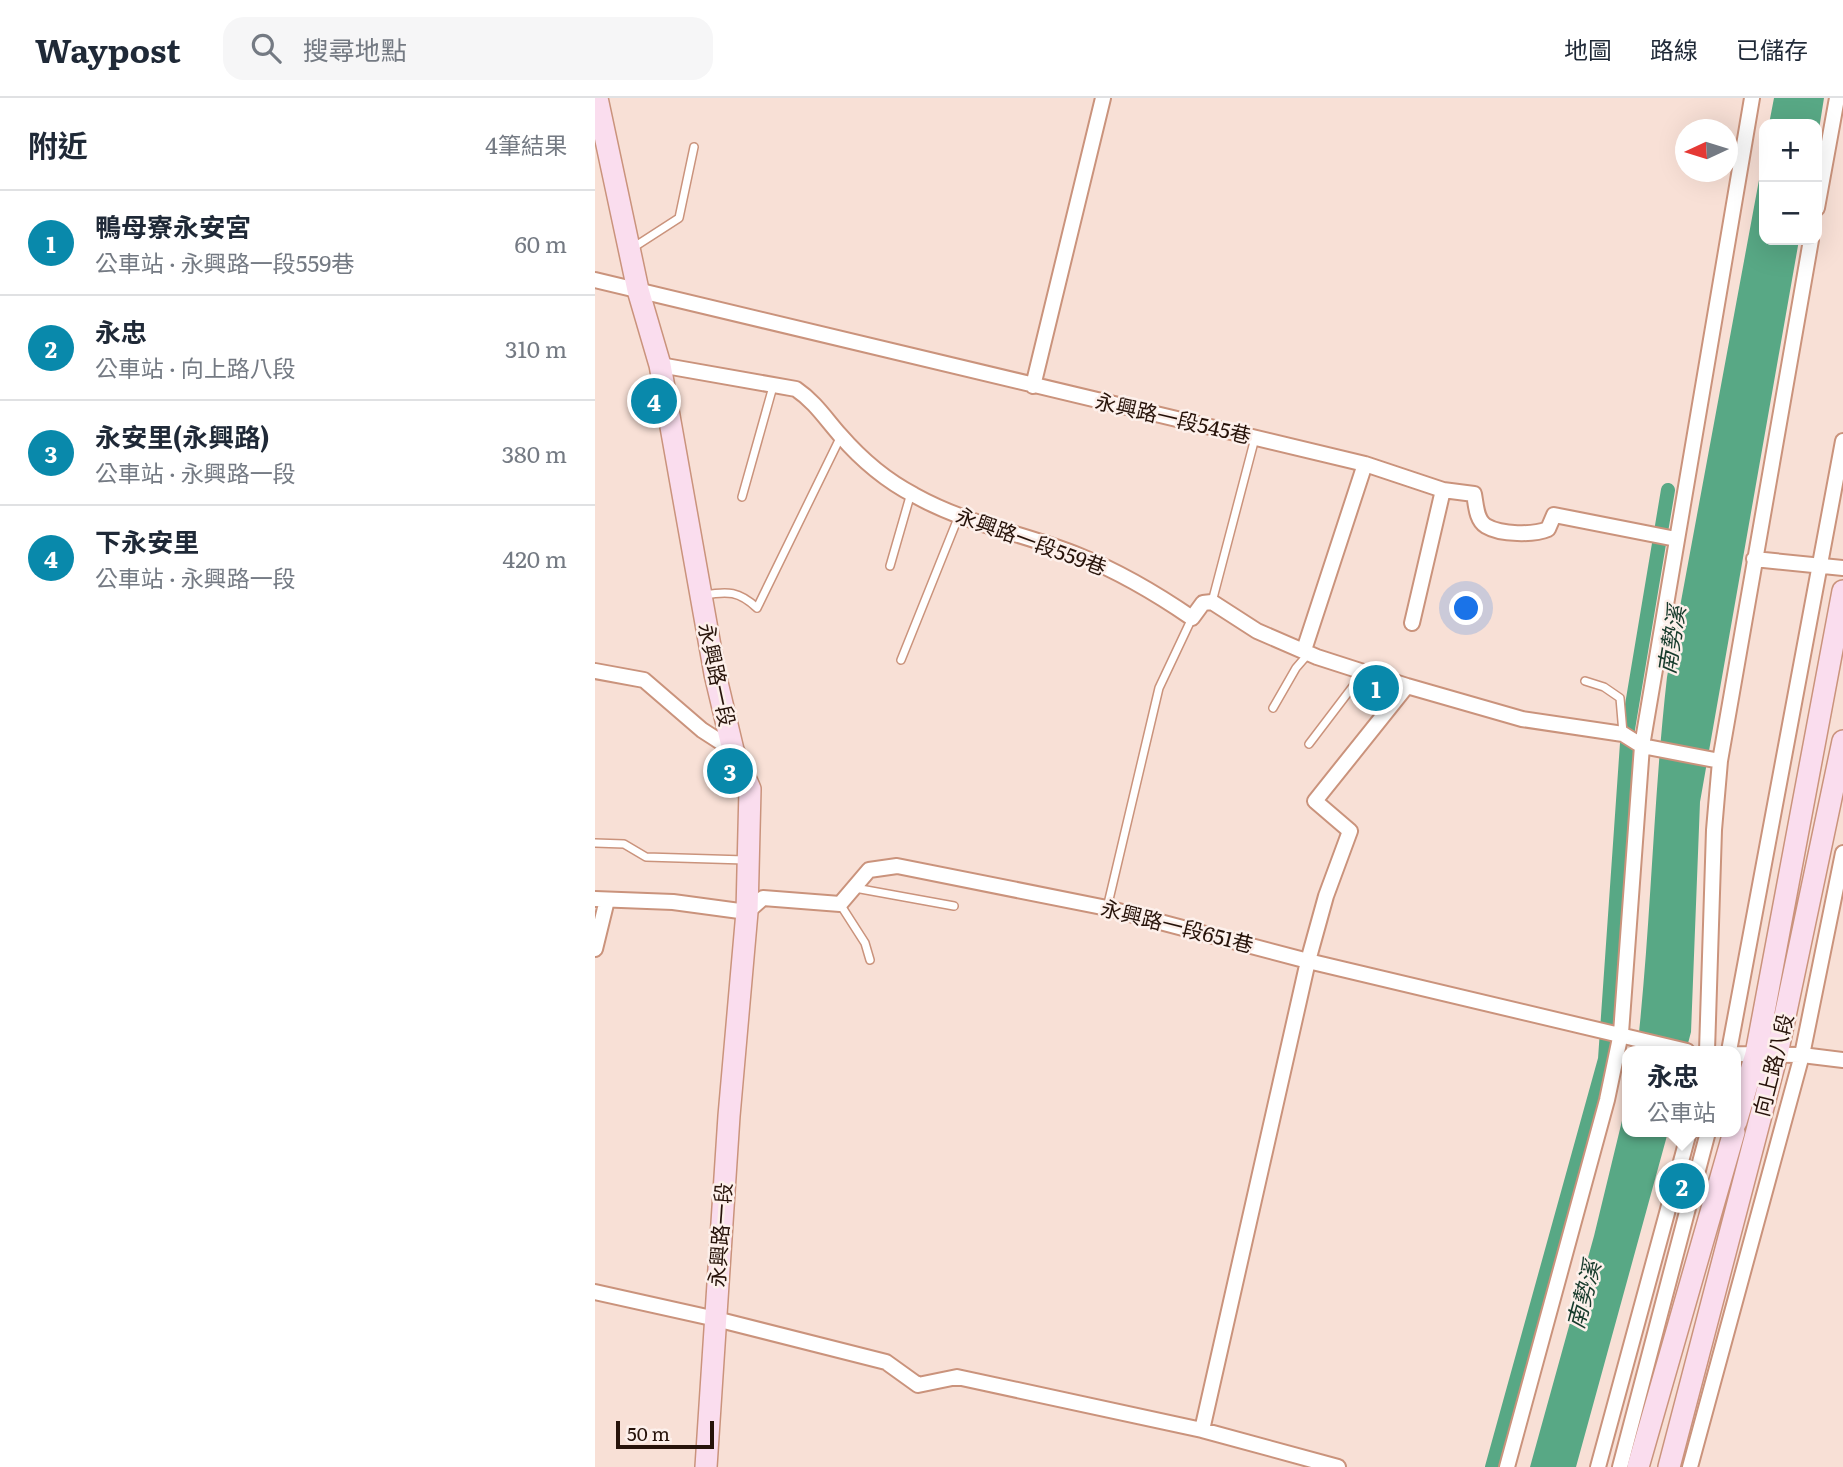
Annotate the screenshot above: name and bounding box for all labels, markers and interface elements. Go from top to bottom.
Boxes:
search box [223,17,713,80]
text: Waypost [35,24,181,73]
icon: search [247,29,285,67]
text: 搜尋地點 [303,29,407,68]
text: 地圖 [1564,31,1612,66]
text: 路線 [1650,31,1698,66]
text: 已儲存 [1736,31,1808,66]
north arrow [1675,119,1738,182]
map controls [1759,119,1822,245]
button: + [1759,119,1822,182]
text: 附近 [28,122,88,166]
text: 4筆結果 [485,127,567,161]
button: − [1759,182,1822,245]
text: 鴨母寮永安宮 [95,206,251,245]
text: 1 [46,226,56,260]
text: 60 m [514,226,567,260]
text: 公車站 · 永興路一段559巷 [95,245,354,279]
text: 永忠 [95,311,147,350]
text: 2 [45,331,57,365]
text: 310 m [505,331,567,365]
text: 公車站 · 向上路八段 [95,350,296,384]
pin: 4 [631,375,677,427]
street label: 永興路一段545巷 [1093,384,1254,450]
text: 永安里(永興路) [95,416,270,455]
text: 3 [45,436,57,470]
text: 380 m [502,436,567,470]
text: 公車站 · 永興路一段 [95,455,296,489]
street label: 永興路一段559巷 [952,498,1112,581]
text: 下永安里 [95,521,199,560]
text: 4 [44,541,58,575]
text: 420 m [502,541,567,575]
text: 公車站 · 永興路一段 [95,560,296,594]
your location [1449,591,1483,625]
water label: 南勢溪 [1648,600,1693,676]
street label: 永興路一段 [692,620,745,729]
pin: 1 [1353,662,1399,714]
pin: 3 [707,745,753,797]
street label: 永興路一段651巷 [1098,891,1257,959]
street label: 向上路八段 [1744,1010,1799,1119]
popup [1622,1046,1741,1137]
text: 永忠 [1647,1055,1699,1094]
text: 公車站 [1647,1094,1716,1128]
pin: 2 [1659,1160,1705,1212]
street label: 永興路一段 [699,1181,738,1288]
water label: 南勢溪 [1557,1254,1608,1332]
scale bar [616,1418,714,1450]
text: 50 m [627,1419,670,1447]

